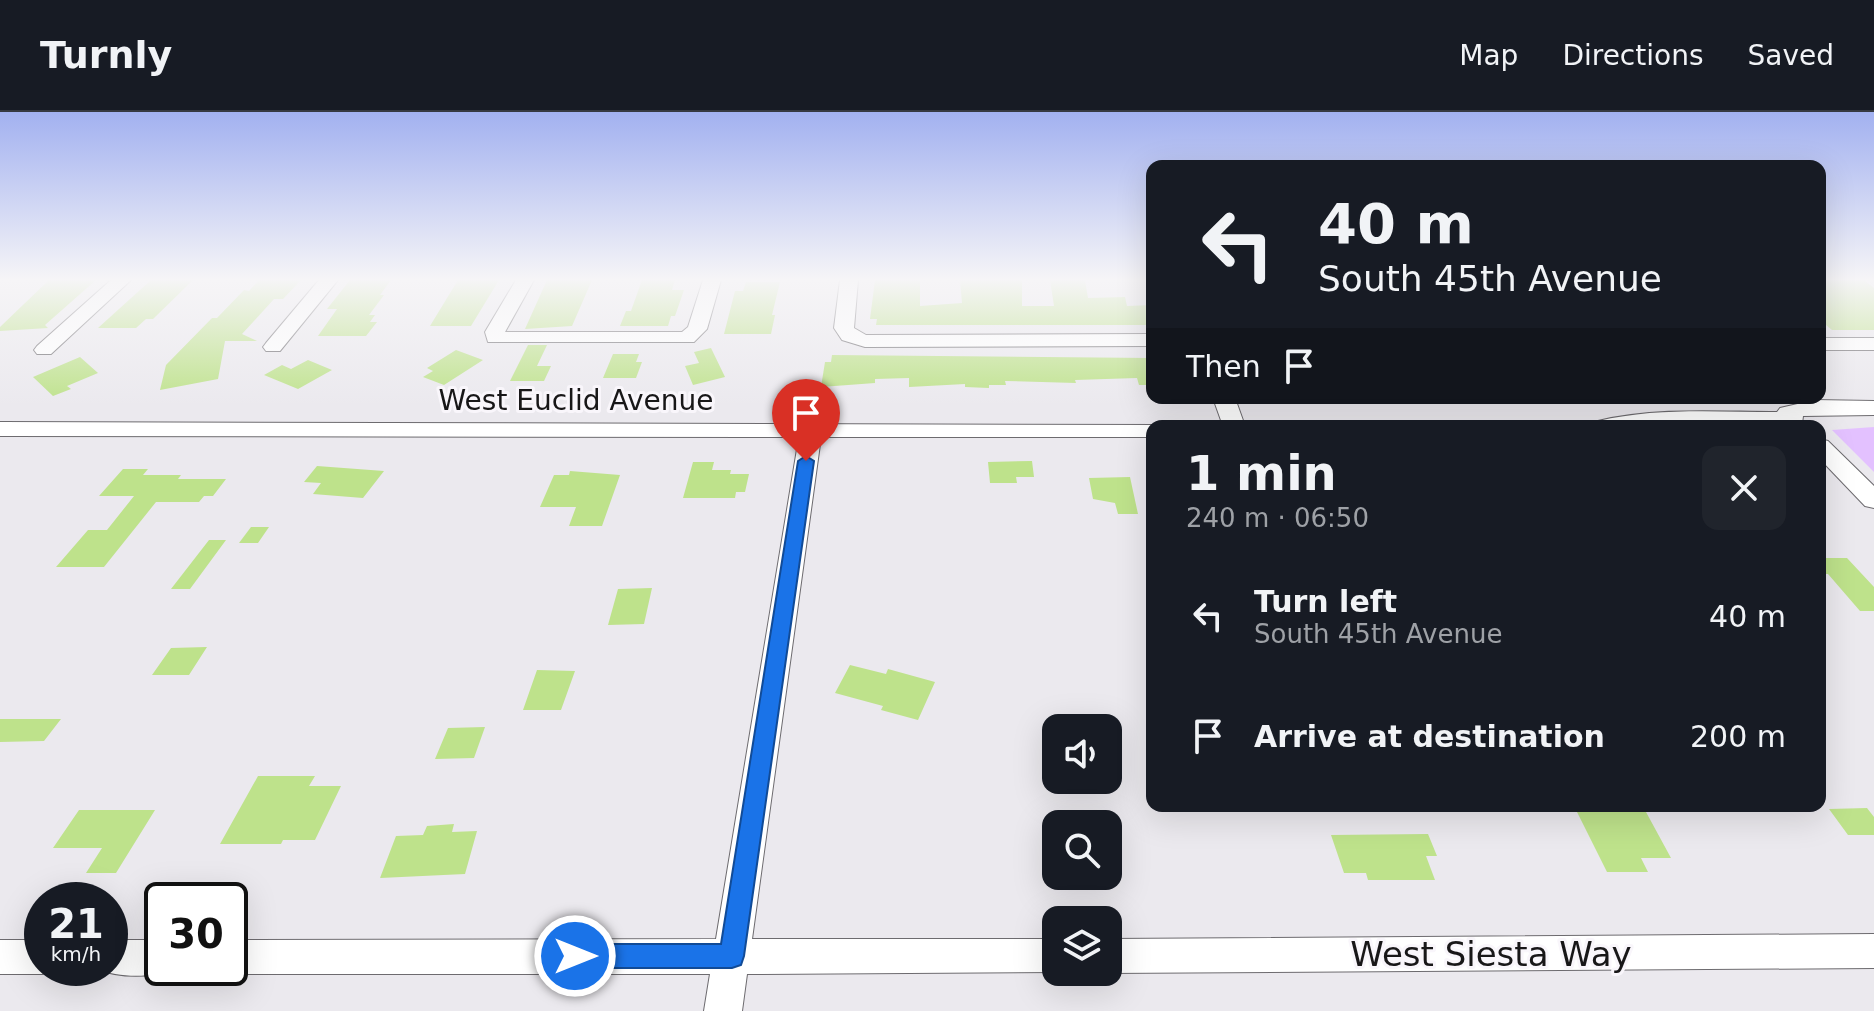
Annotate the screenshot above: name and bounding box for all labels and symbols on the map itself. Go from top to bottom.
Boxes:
pin [772,379,840,461]
street label: West Euclid Avenue [439,384,713,417]
speed limit sign: 30 [144,882,248,986]
position arrow [533,914,617,998]
street label: West Siesta Way [1350,934,1632,974]

